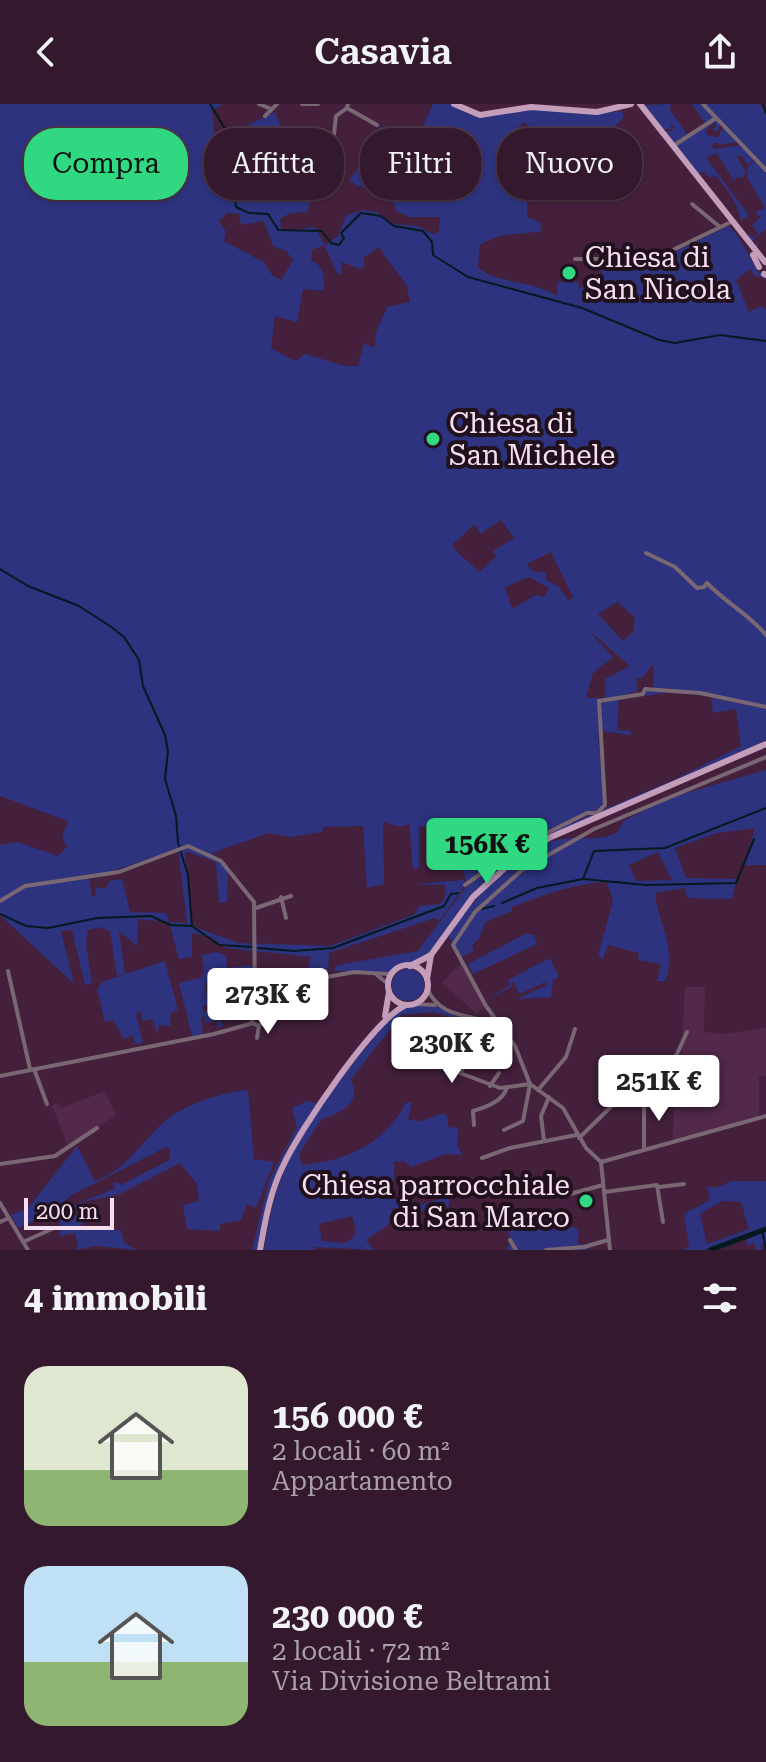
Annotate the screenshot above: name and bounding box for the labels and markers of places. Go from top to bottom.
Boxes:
place label: Chiesa di San Nicola [585,241,731,306]
marker: Chiesa di San Nicola [560,264,578,282]
place label: Chiesa di San Michele [449,407,615,472]
marker: Chiesa di San Michele [424,430,442,448]
pin: 156K € [422,818,552,886]
pin: 273K € [203,968,333,1036]
pin: 230K € [387,1017,517,1085]
pin: 251K € [594,1055,724,1123]
place label: Chiesa parrocchiale di San Marco [301,1169,570,1234]
marker: Chiesa parrocchiale di San Marco [577,1192,595,1210]

